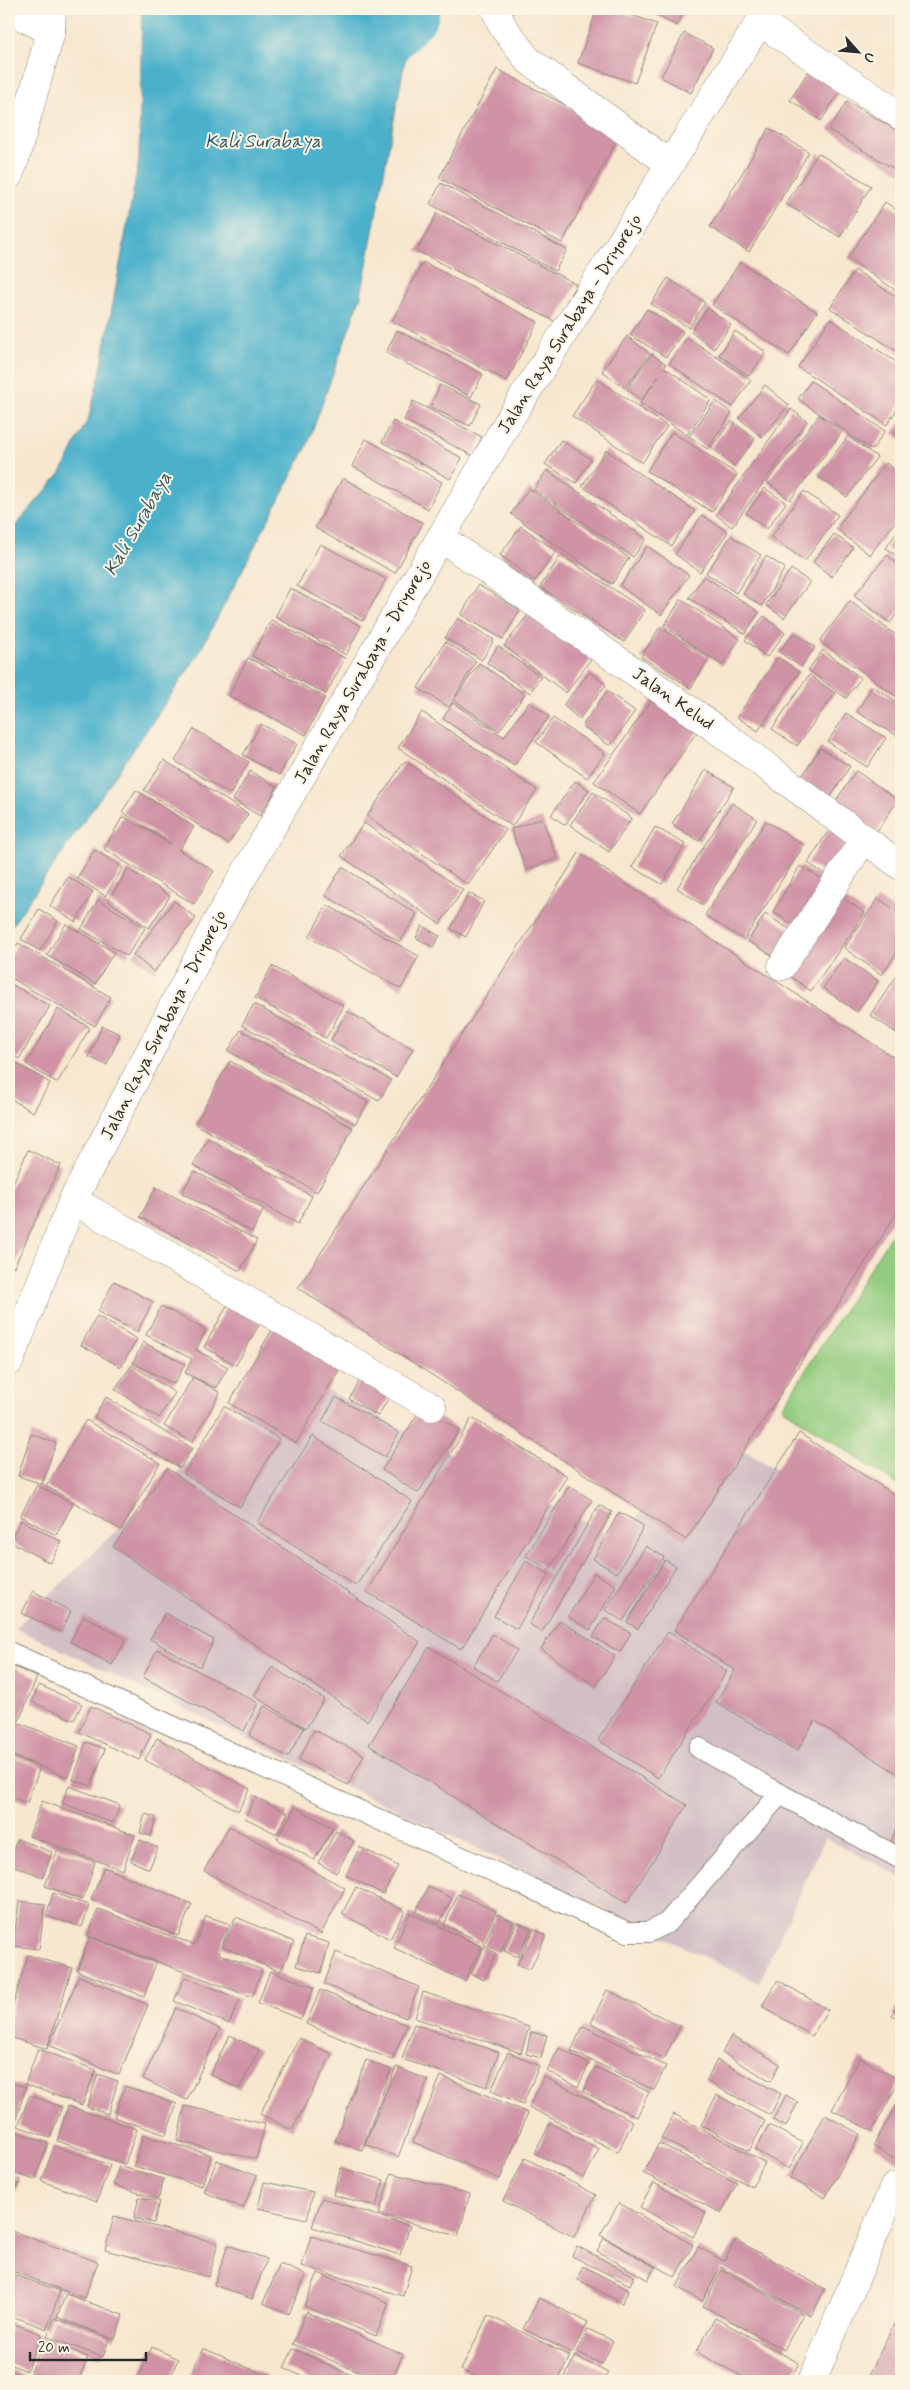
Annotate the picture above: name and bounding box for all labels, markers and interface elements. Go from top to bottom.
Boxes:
north arrow [832,28,882,78]
text: U [859,49,879,66]
water label: Kali Surabaya [205,129,321,154]
street label: Jalan Raya Surabaya - Driyorejo [492,209,648,439]
water label: Kali Surabaya [98,467,178,580]
street label: Jalan Raya Surabaya - Driyorejo [289,556,437,788]
street label: Jalan Kelud [627,662,719,736]
street label: Jalan Raya Surabaya - Driyorejo [95,906,233,1144]
scale bar [30,2330,146,2362]
text: 20 m [38,2338,70,2358]

